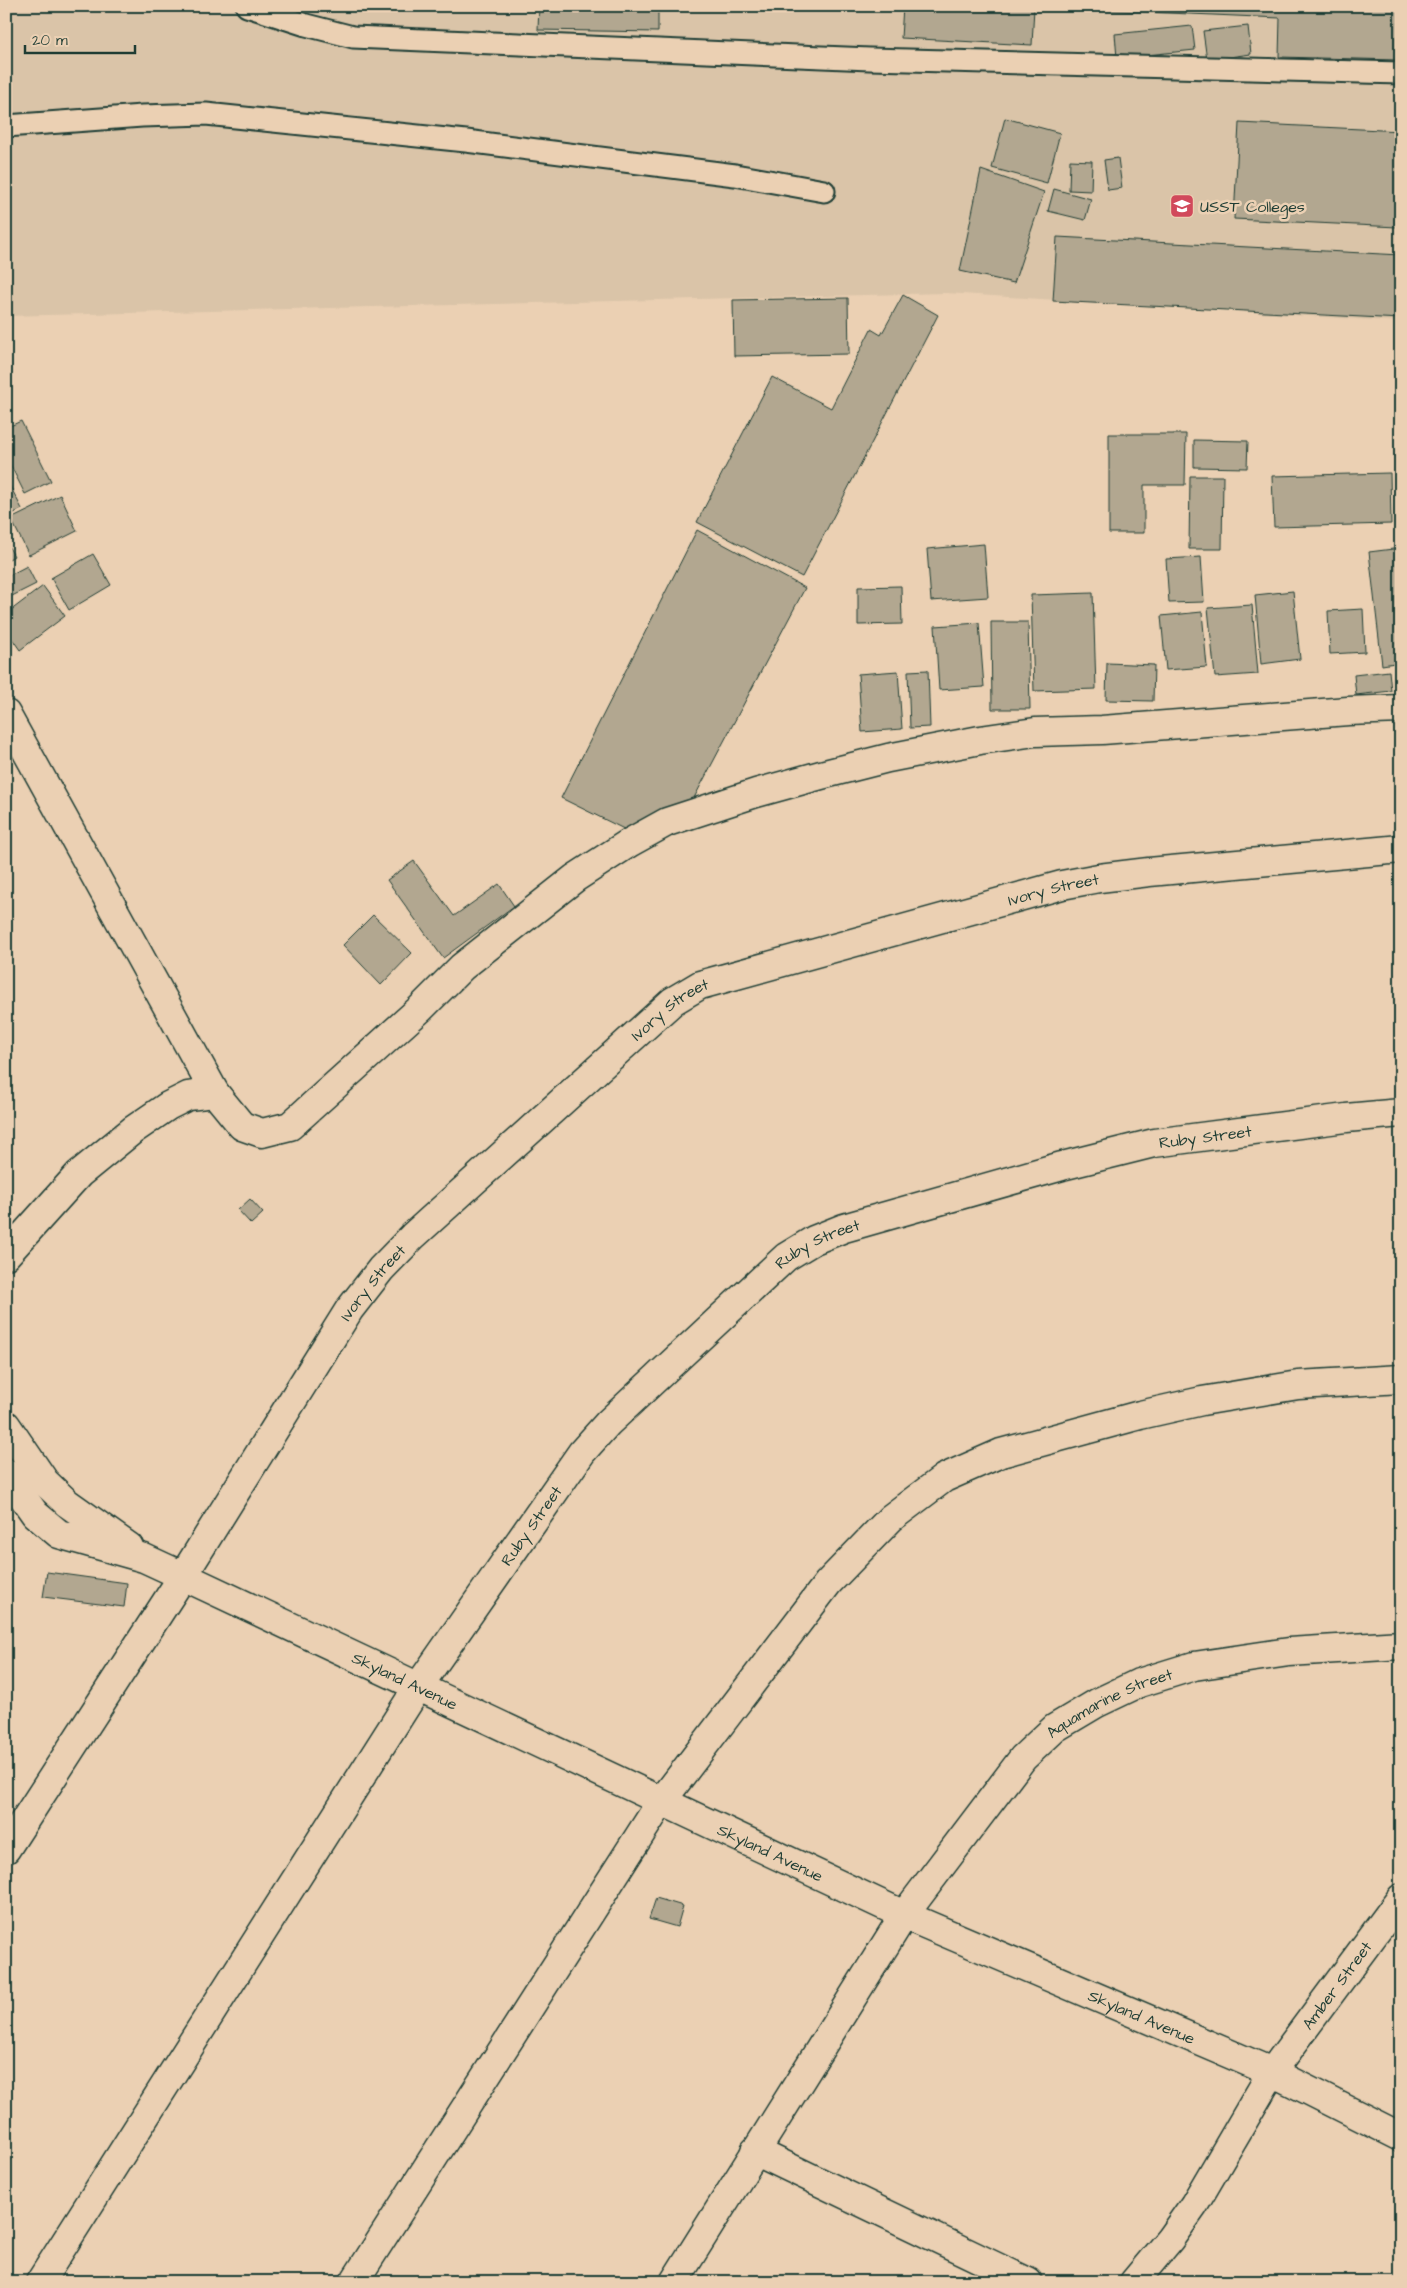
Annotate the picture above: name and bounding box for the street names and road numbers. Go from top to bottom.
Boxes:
street label: Ivory Street [1006,868,1101,911]
street label: Ivory Street [626,973,711,1046]
street label: Ruby Street [1158,1120,1253,1154]
street label: Ruby Street [770,1214,863,1274]
street label: Ivory Street [335,1240,411,1325]
street label: Ruby Street [496,1481,568,1570]
street label: Skyland Avenue [348,1647,461,1716]
street label: Aquamarine Street [1041,1663,1176,1743]
street label: Skyland Avenue [714,1819,827,1888]
street label: Amber Street [1297,1937,1378,2034]
street label: Skyland Avenue [1085,1985,1199,2050]

